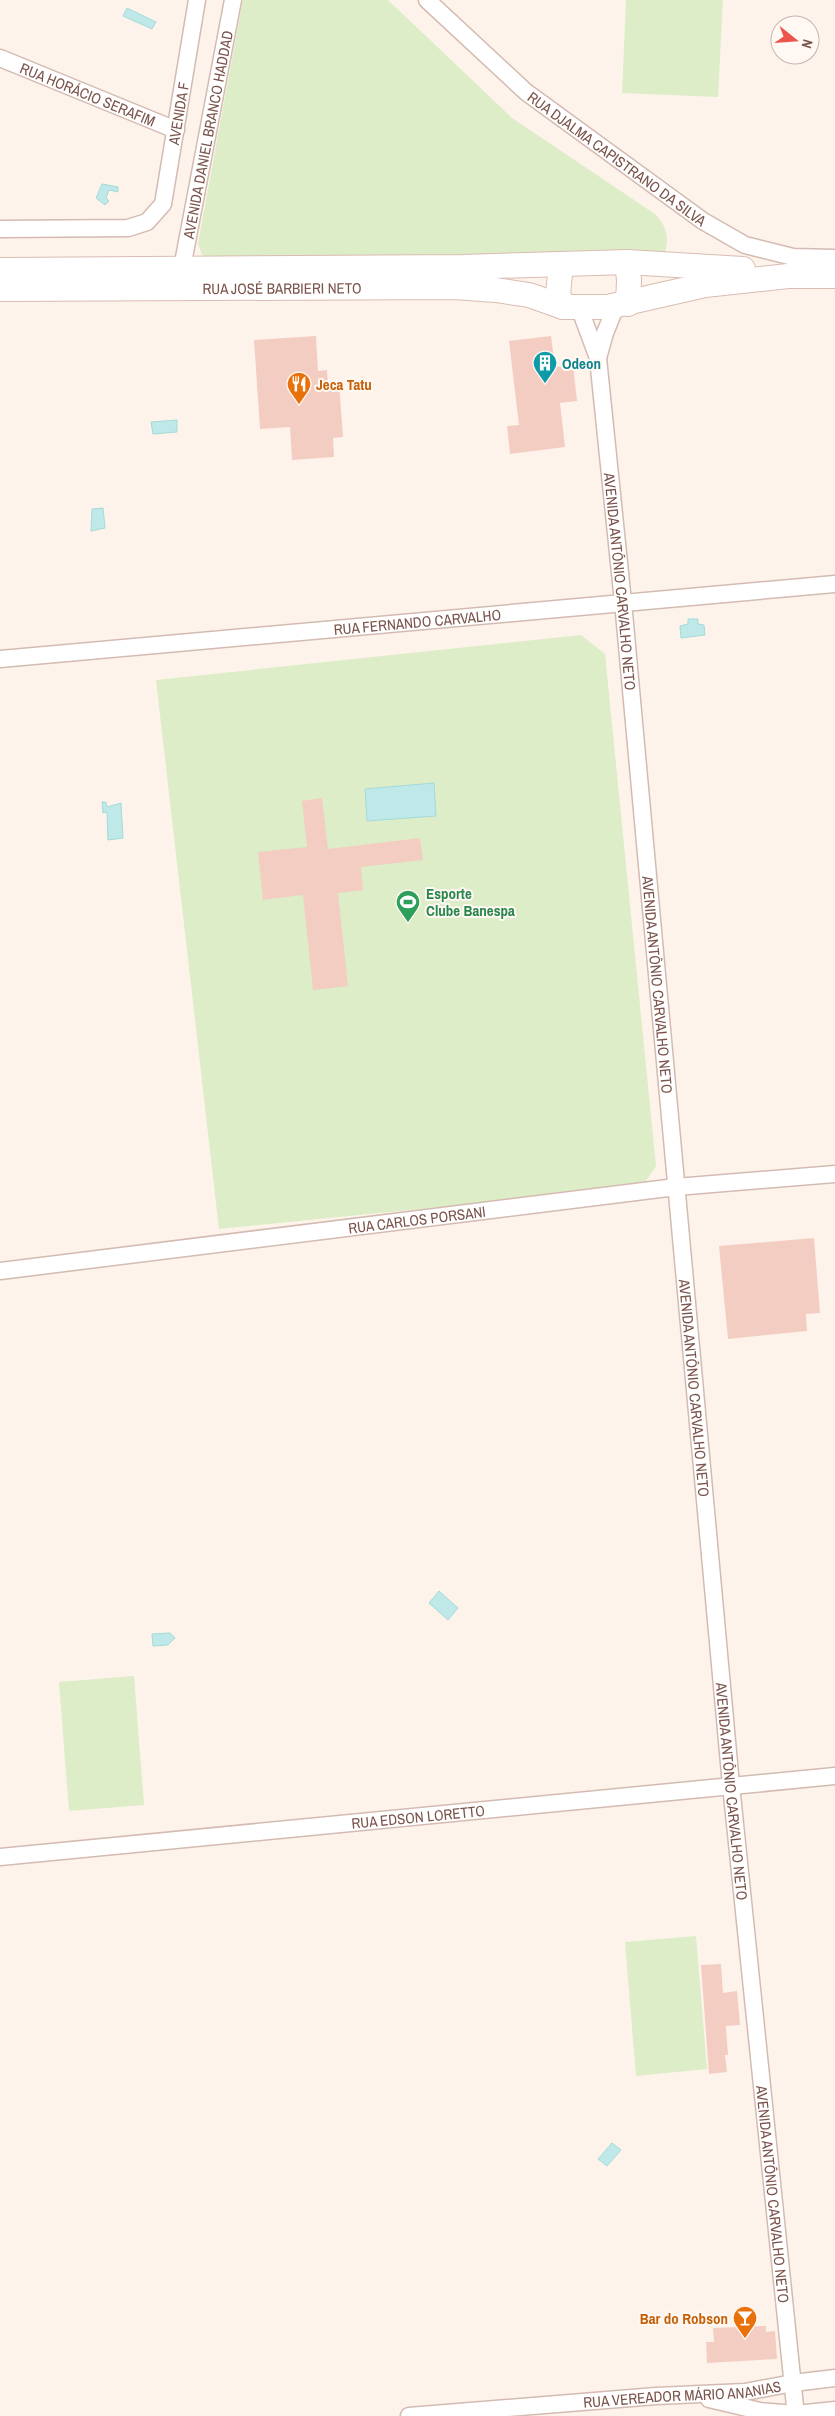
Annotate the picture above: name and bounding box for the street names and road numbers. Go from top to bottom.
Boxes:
street label: AVENIDA DANIEL BRANCO HADDAD [177,28,238,241]
street label: RUA HORÁCIO SERAFIM [17,57,159,131]
street label: AVENIDA F [162,80,194,147]
street label: RUA DJALMA CAPISTRANO DA SILVA [524,86,711,231]
street label: RUA JOSÉ BARBIERI NETO [202,277,362,299]
street label: AVENIDA ANTÔNIO CARVALHO NETO [599,471,642,691]
street label: RUA FERNANDO CARVALHO [333,604,502,639]
street label: AVENIDA ANTÔNIO CARVALHO NETO [637,874,678,1095]
street label: RUA CARLOS PORSANI [347,1200,487,1238]
street label: AVENIDA ANTÔNIO CARVALHO NETO [674,1277,715,1498]
street label: AVENIDA ANTÔNIO CARVALHO NETO [711,1681,753,1901]
street label: RUA EDSON LORETTO [350,1800,486,1833]
street label: AVENIDA ANTÔNIO CARVALHO NETO [751,2083,795,2304]
street label: RUA VEREADOR MÁRIO ANANIAS [582,2375,783,2412]

